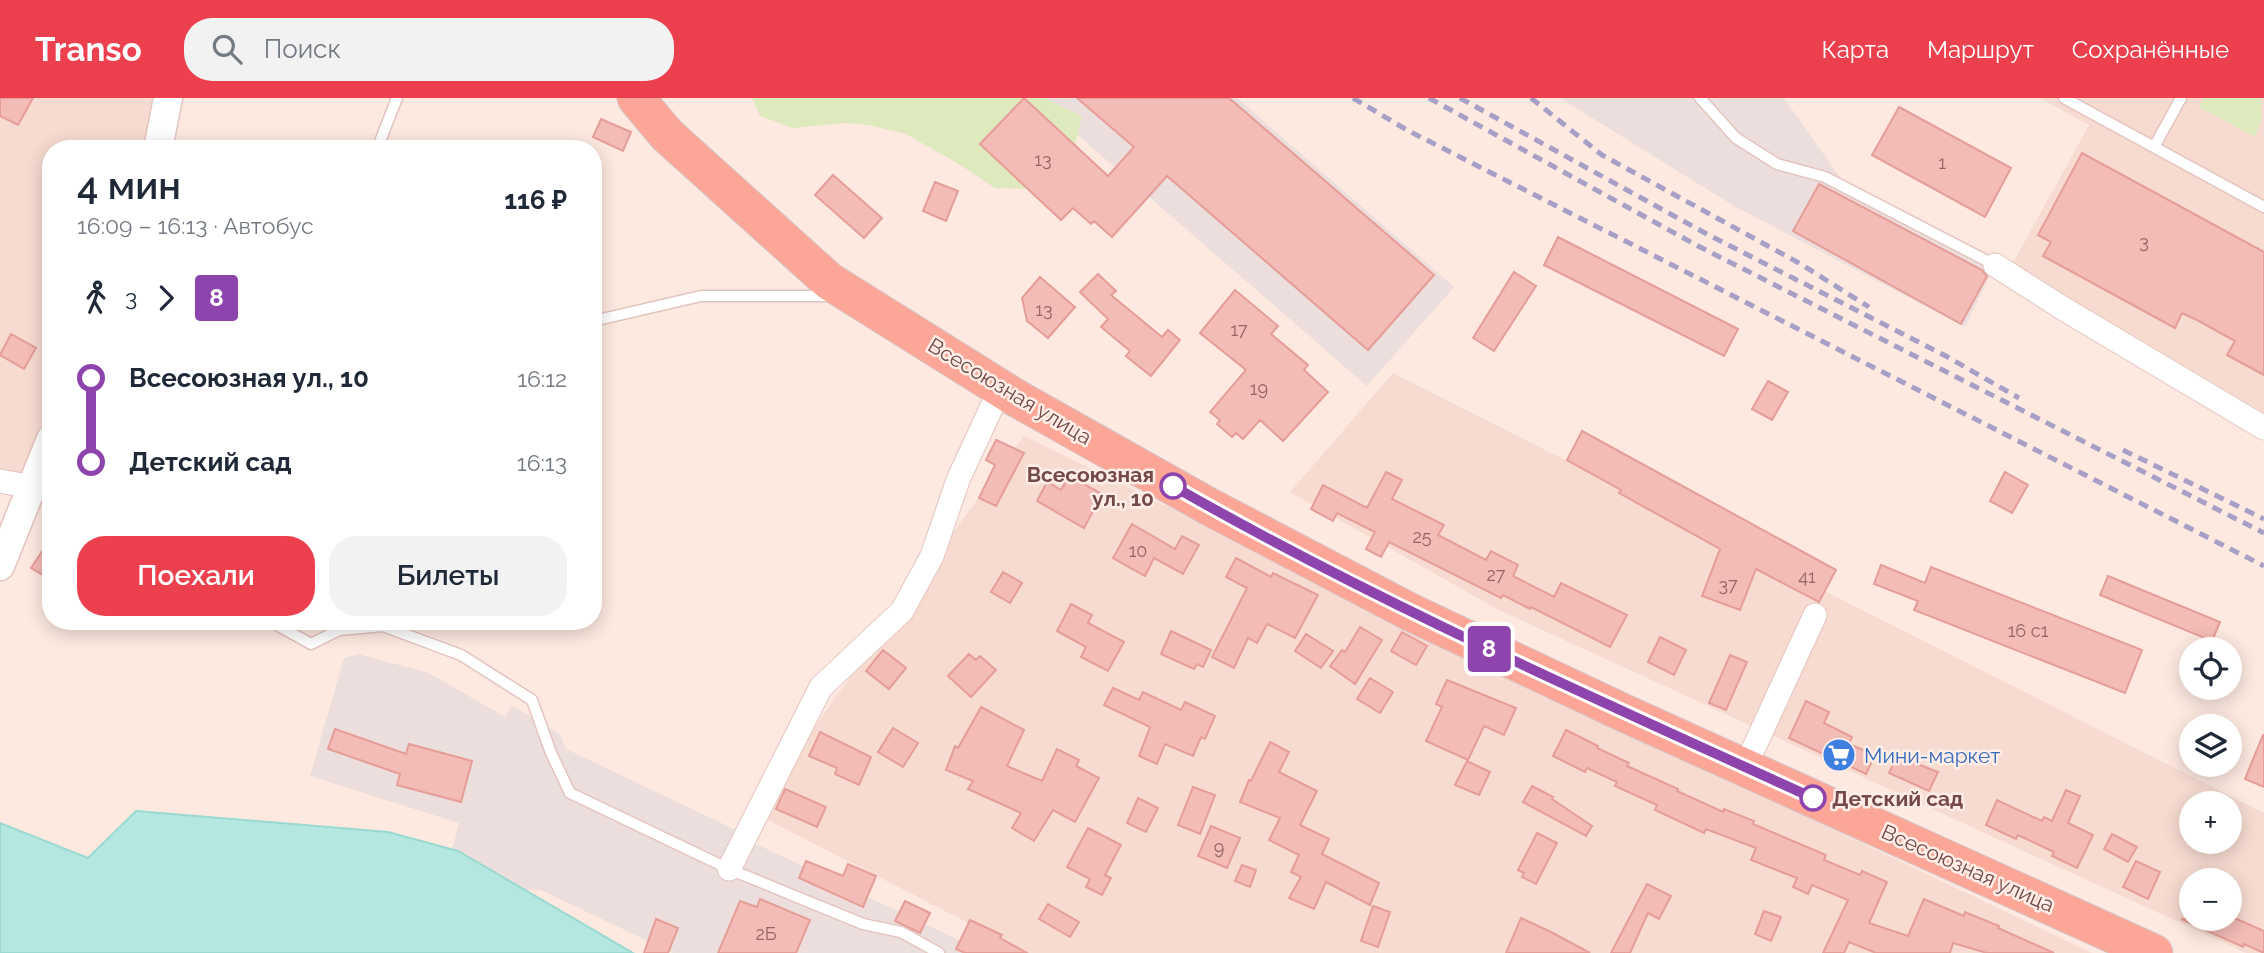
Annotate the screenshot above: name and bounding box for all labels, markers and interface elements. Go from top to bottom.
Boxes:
search box [184,18,674,81]
text: Transo [35,30,142,69]
icon: search [208,30,246,68]
text: Поиск [264,34,341,64]
text: Карта [1821,35,1889,64]
text: Маршрут [1927,35,2034,64]
text: Сохранённые [2072,35,2229,64]
house number: 13 [1034,149,1052,170]
house number: 1 [1938,152,1946,173]
text: 4 мин [77,163,181,208]
text: 116 ₽ [504,185,567,215]
text: 16:09 – 16:13 · Автобус [77,212,314,239]
house number: 3 [2139,231,2149,252]
icon: walk [77,279,115,317]
icon: forward [147,279,185,317]
text: 8 [209,283,224,312]
text: 3 [125,284,137,311]
house number: 13 [1035,299,1053,320]
house number: 17 [1230,319,1248,340]
street label: Всесоюзная улица [924,332,1096,450]
text: Всесоюзная ул., 10 [129,363,369,393]
text: 16:12 [517,365,567,392]
house number: 19 [1250,378,1268,399]
text: Детский сад [129,447,292,477]
text: 16:13 [517,449,567,476]
place label: Всесоюзная ул., 10 [1027,462,1154,511]
marker: Всесоюзная ул., 10 [1160,473,1186,499]
house number: 25 [1412,526,1432,547]
button: Поехали [77,536,315,616]
button: Билеты [329,536,567,616]
house number: 10 [1129,540,1147,561]
house number: 27 [1486,564,1506,585]
house number: 41 [1798,566,1816,587]
house number: 37 [1718,574,1738,595]
house number: 16 с1 [2008,620,2049,641]
line badge: 8 [1466,626,1512,672]
text: 8 [1482,634,1496,663]
map controls [2179,637,2242,931]
button: locate [2179,637,2242,700]
button: layers [2179,714,2242,777]
supermarket icon: Мини-маркет [1820,736,1858,774]
place label: Мини-маркет [1864,743,2000,768]
marker: Детский сад [1800,785,1826,811]
place label: Детский сад [1832,786,1963,811]
button: + [2179,791,2242,854]
street label: Всесоюзная улица [1878,819,2058,917]
house number: 9 [1214,837,1224,858]
button: − [2179,868,2242,931]
house number: 2Б [755,923,777,944]

